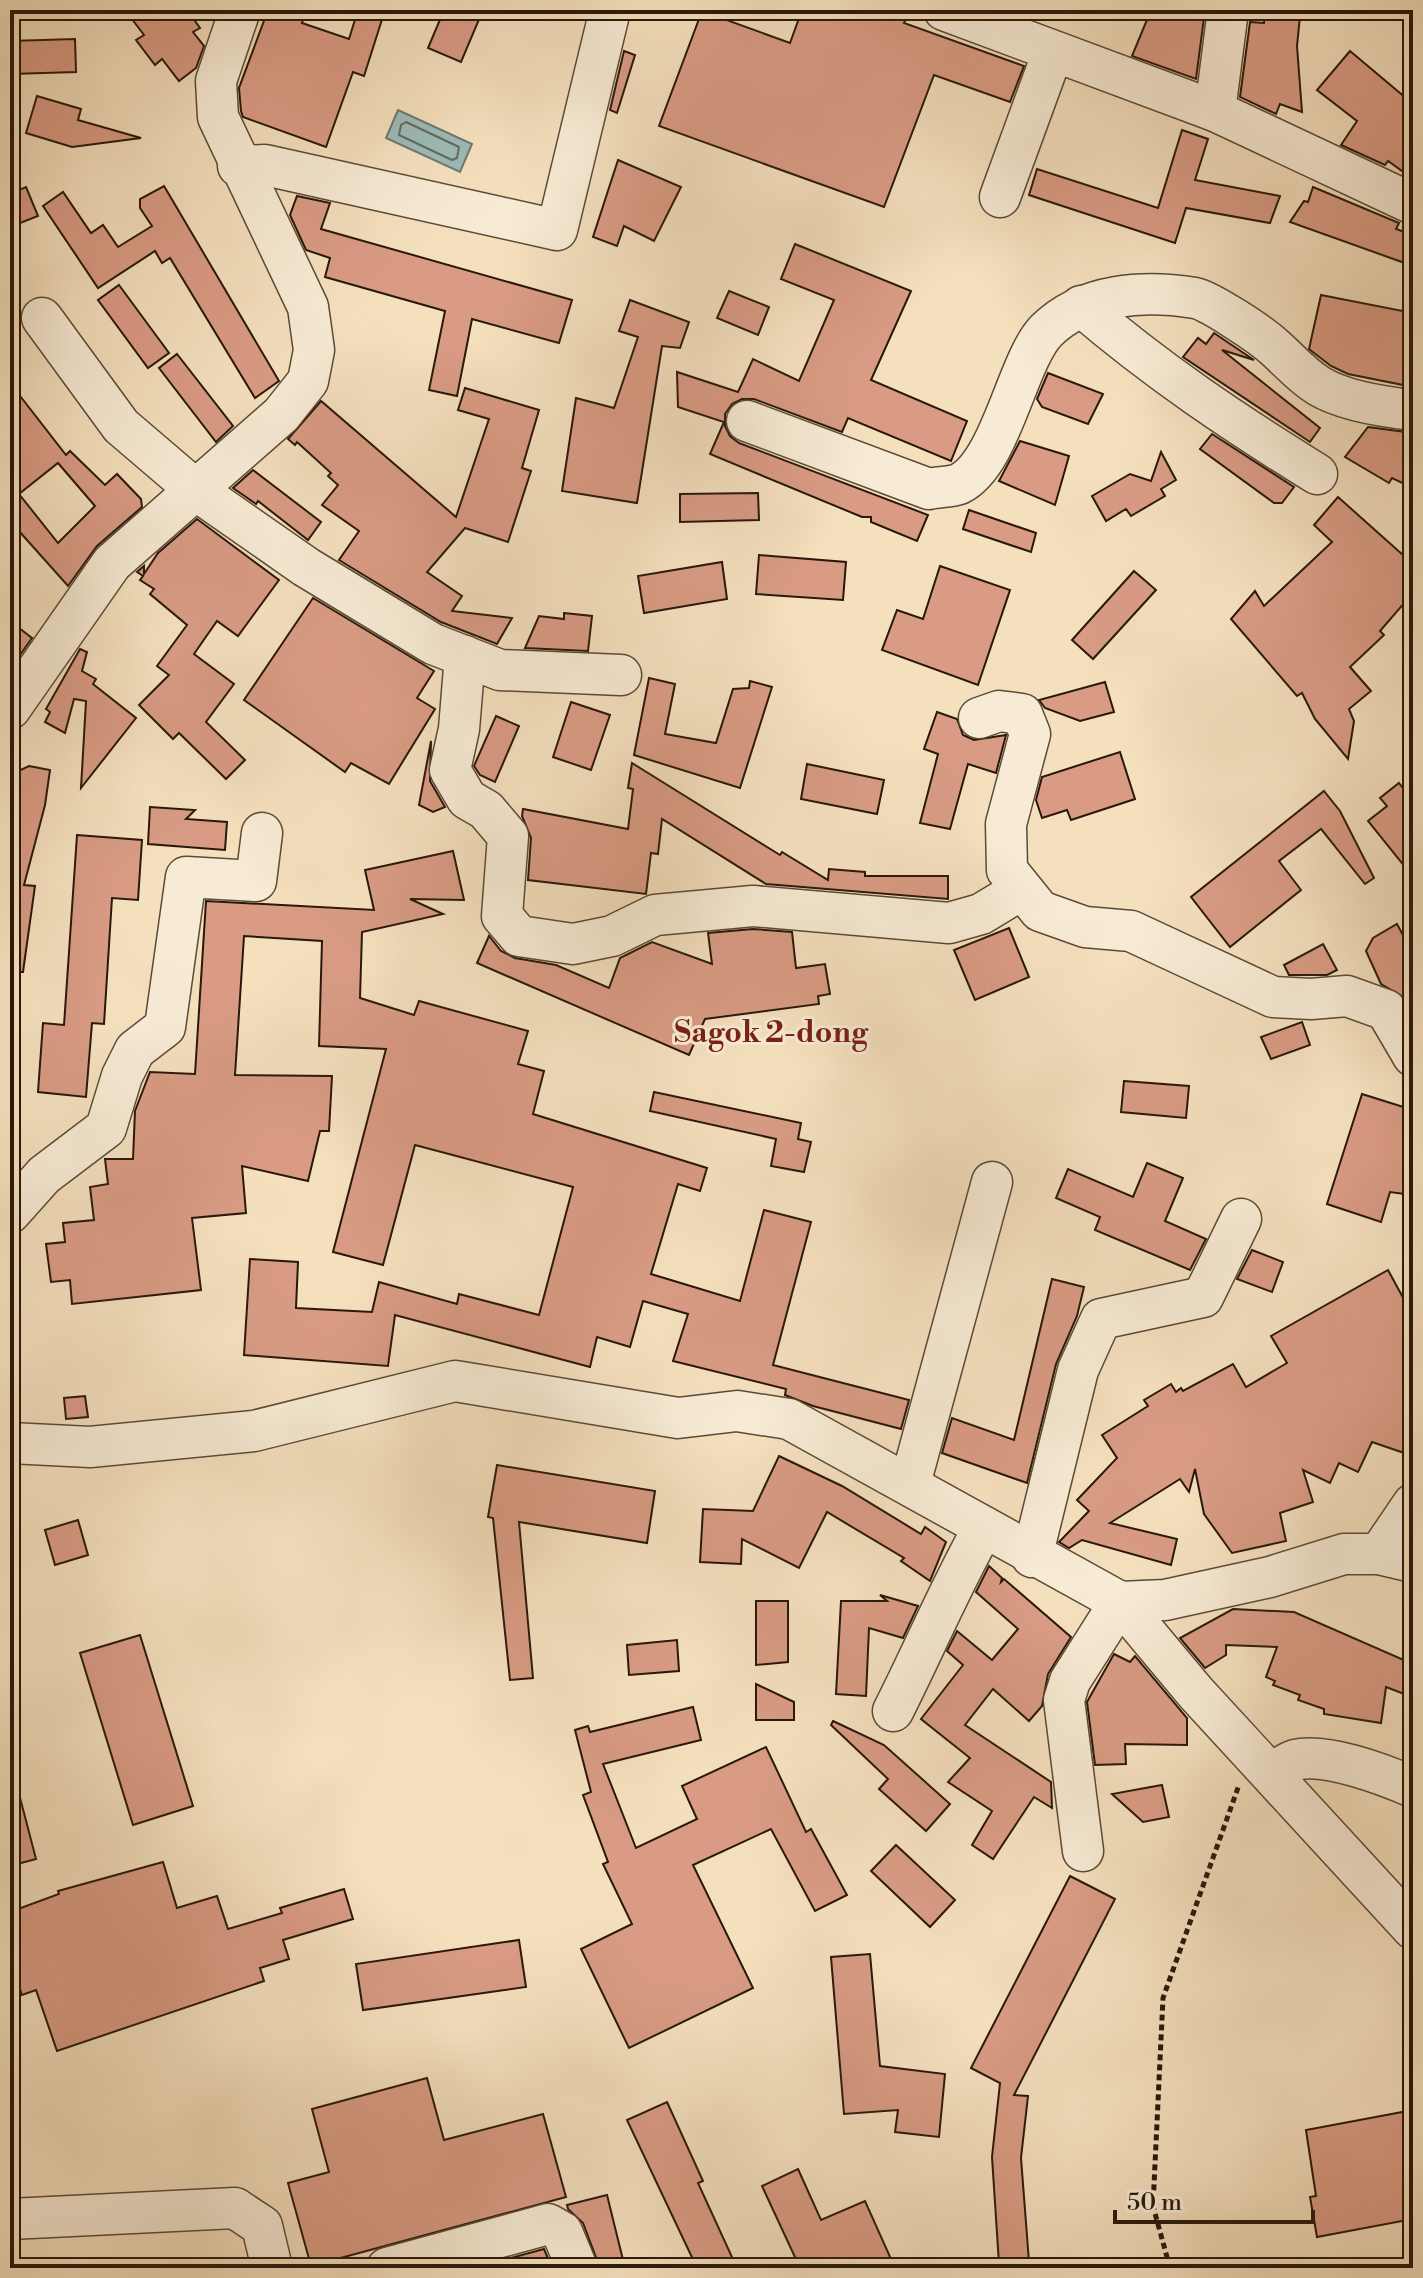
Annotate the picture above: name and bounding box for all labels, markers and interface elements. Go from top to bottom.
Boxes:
district label: Sagok 2-dong [674,1014,869,1052]
scale bar [1115,2174,1313,2224]
text: 50 m [1127,2188,1182,2218]

